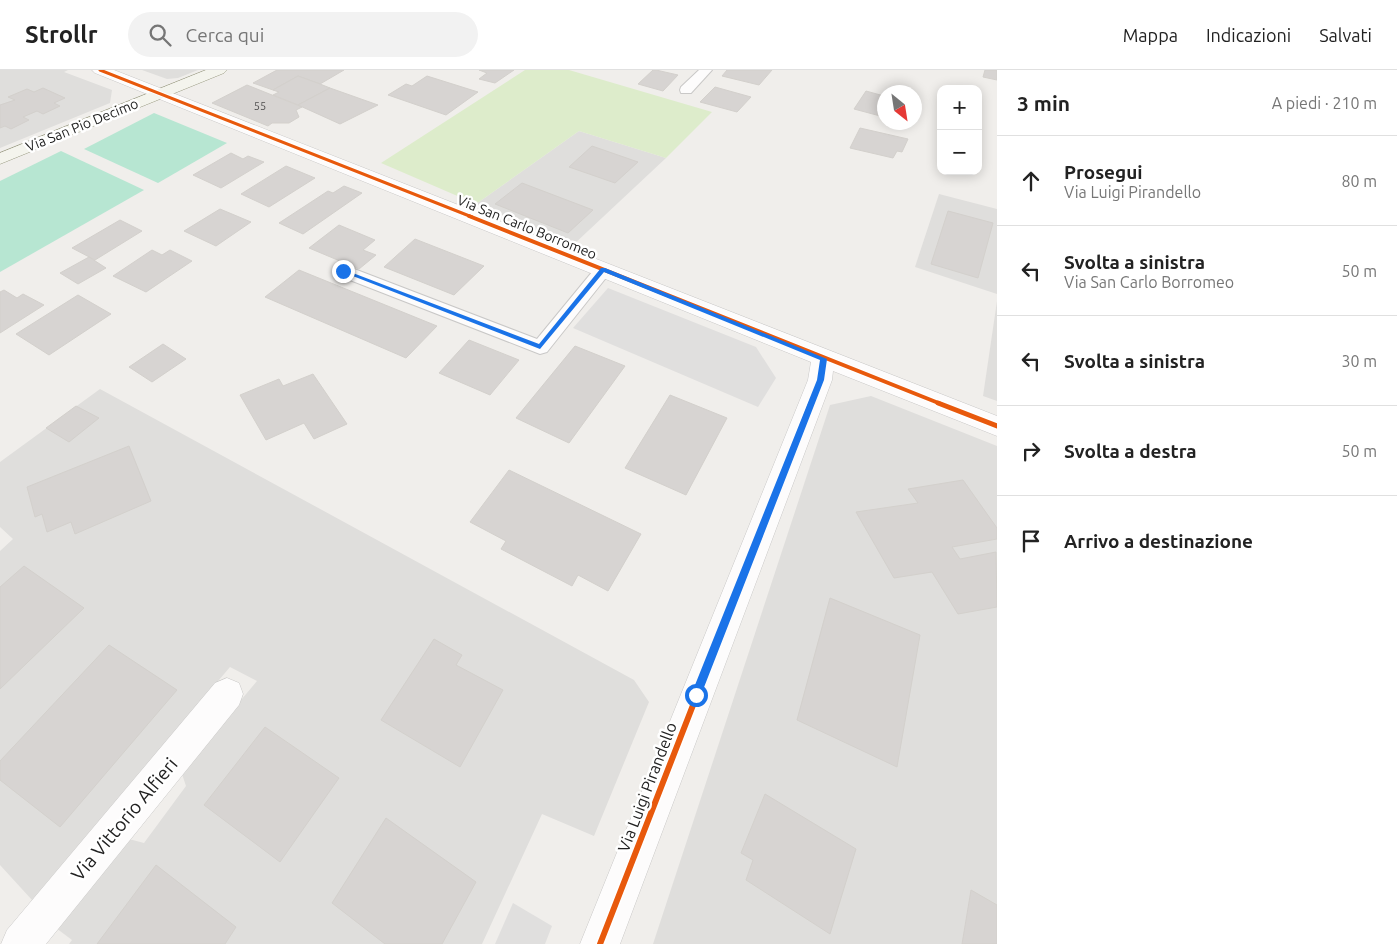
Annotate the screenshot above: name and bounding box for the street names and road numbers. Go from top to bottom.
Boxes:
street label: Via San Pio Decimo [23,95,141,155]
street label: Via San Carlo Borromeo [455,192,599,262]
street label: Via Luigi Pirandello [614,720,680,854]
street label: Via Vittorio Alfieri [66,753,182,885]

